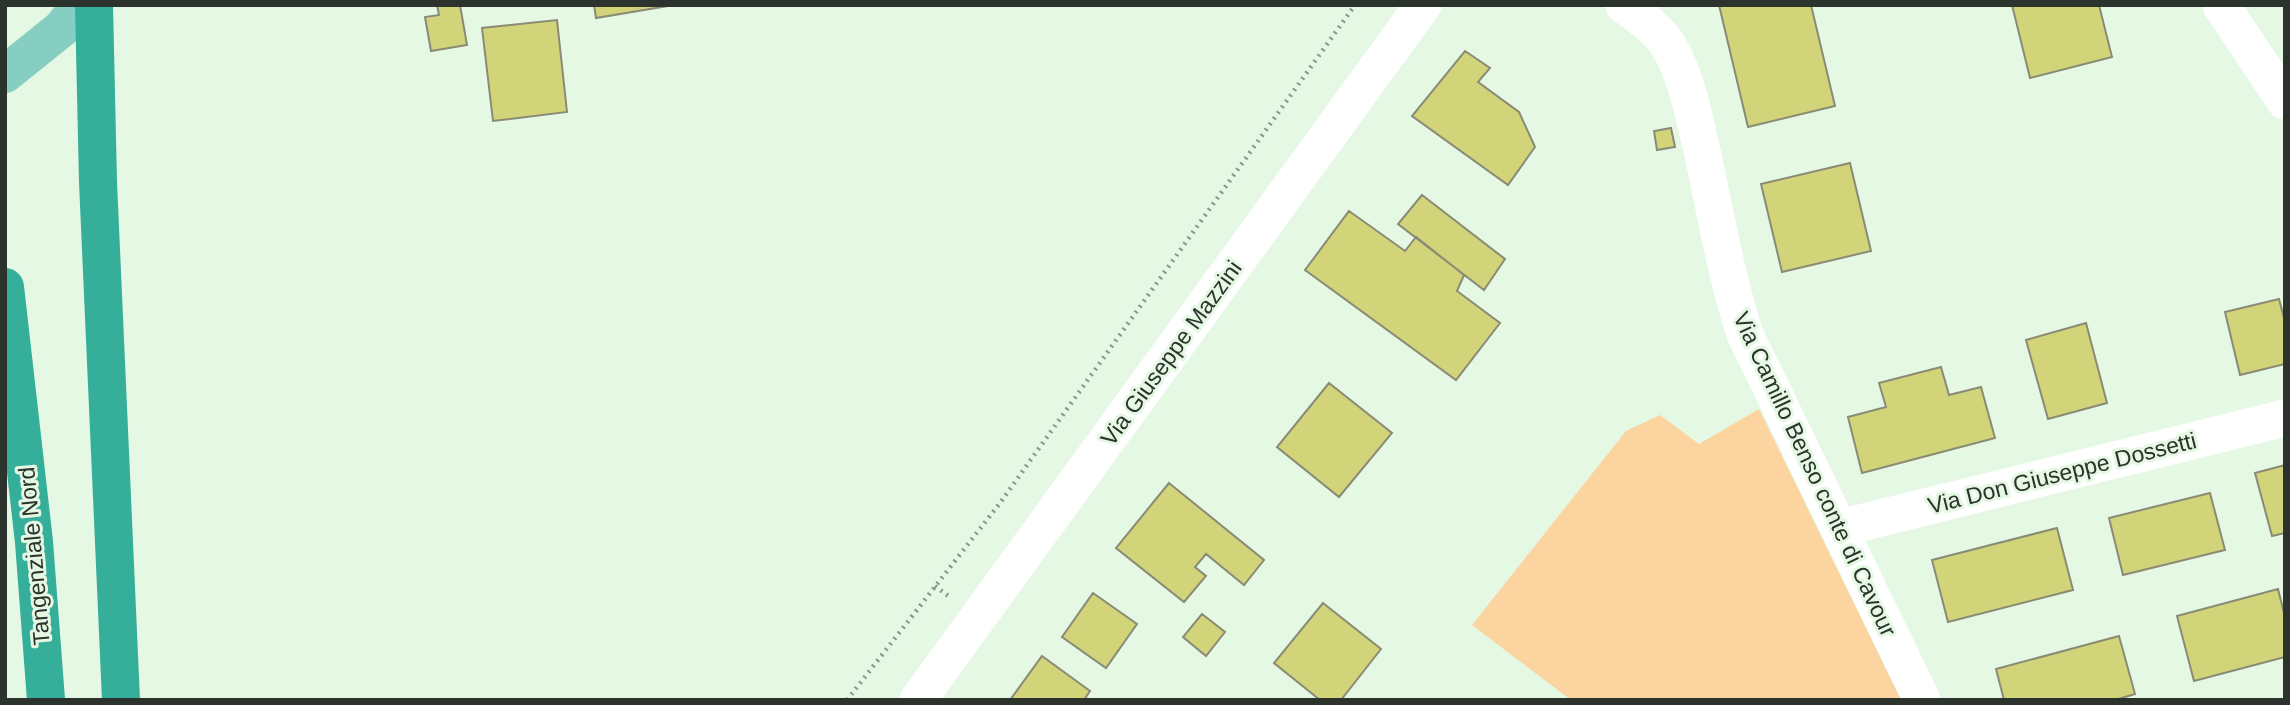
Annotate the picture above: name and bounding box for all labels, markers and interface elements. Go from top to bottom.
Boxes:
street label: Via Giuseppe Mazzini [1095,256,1247,450]
street label: Via Camillo Benso conte di Cavour [1728,308,1902,641]
street label: Via Don Giuseppe Dossetti [1925,427,2199,519]
street label: Tangenziale Nord [13,466,55,646]

